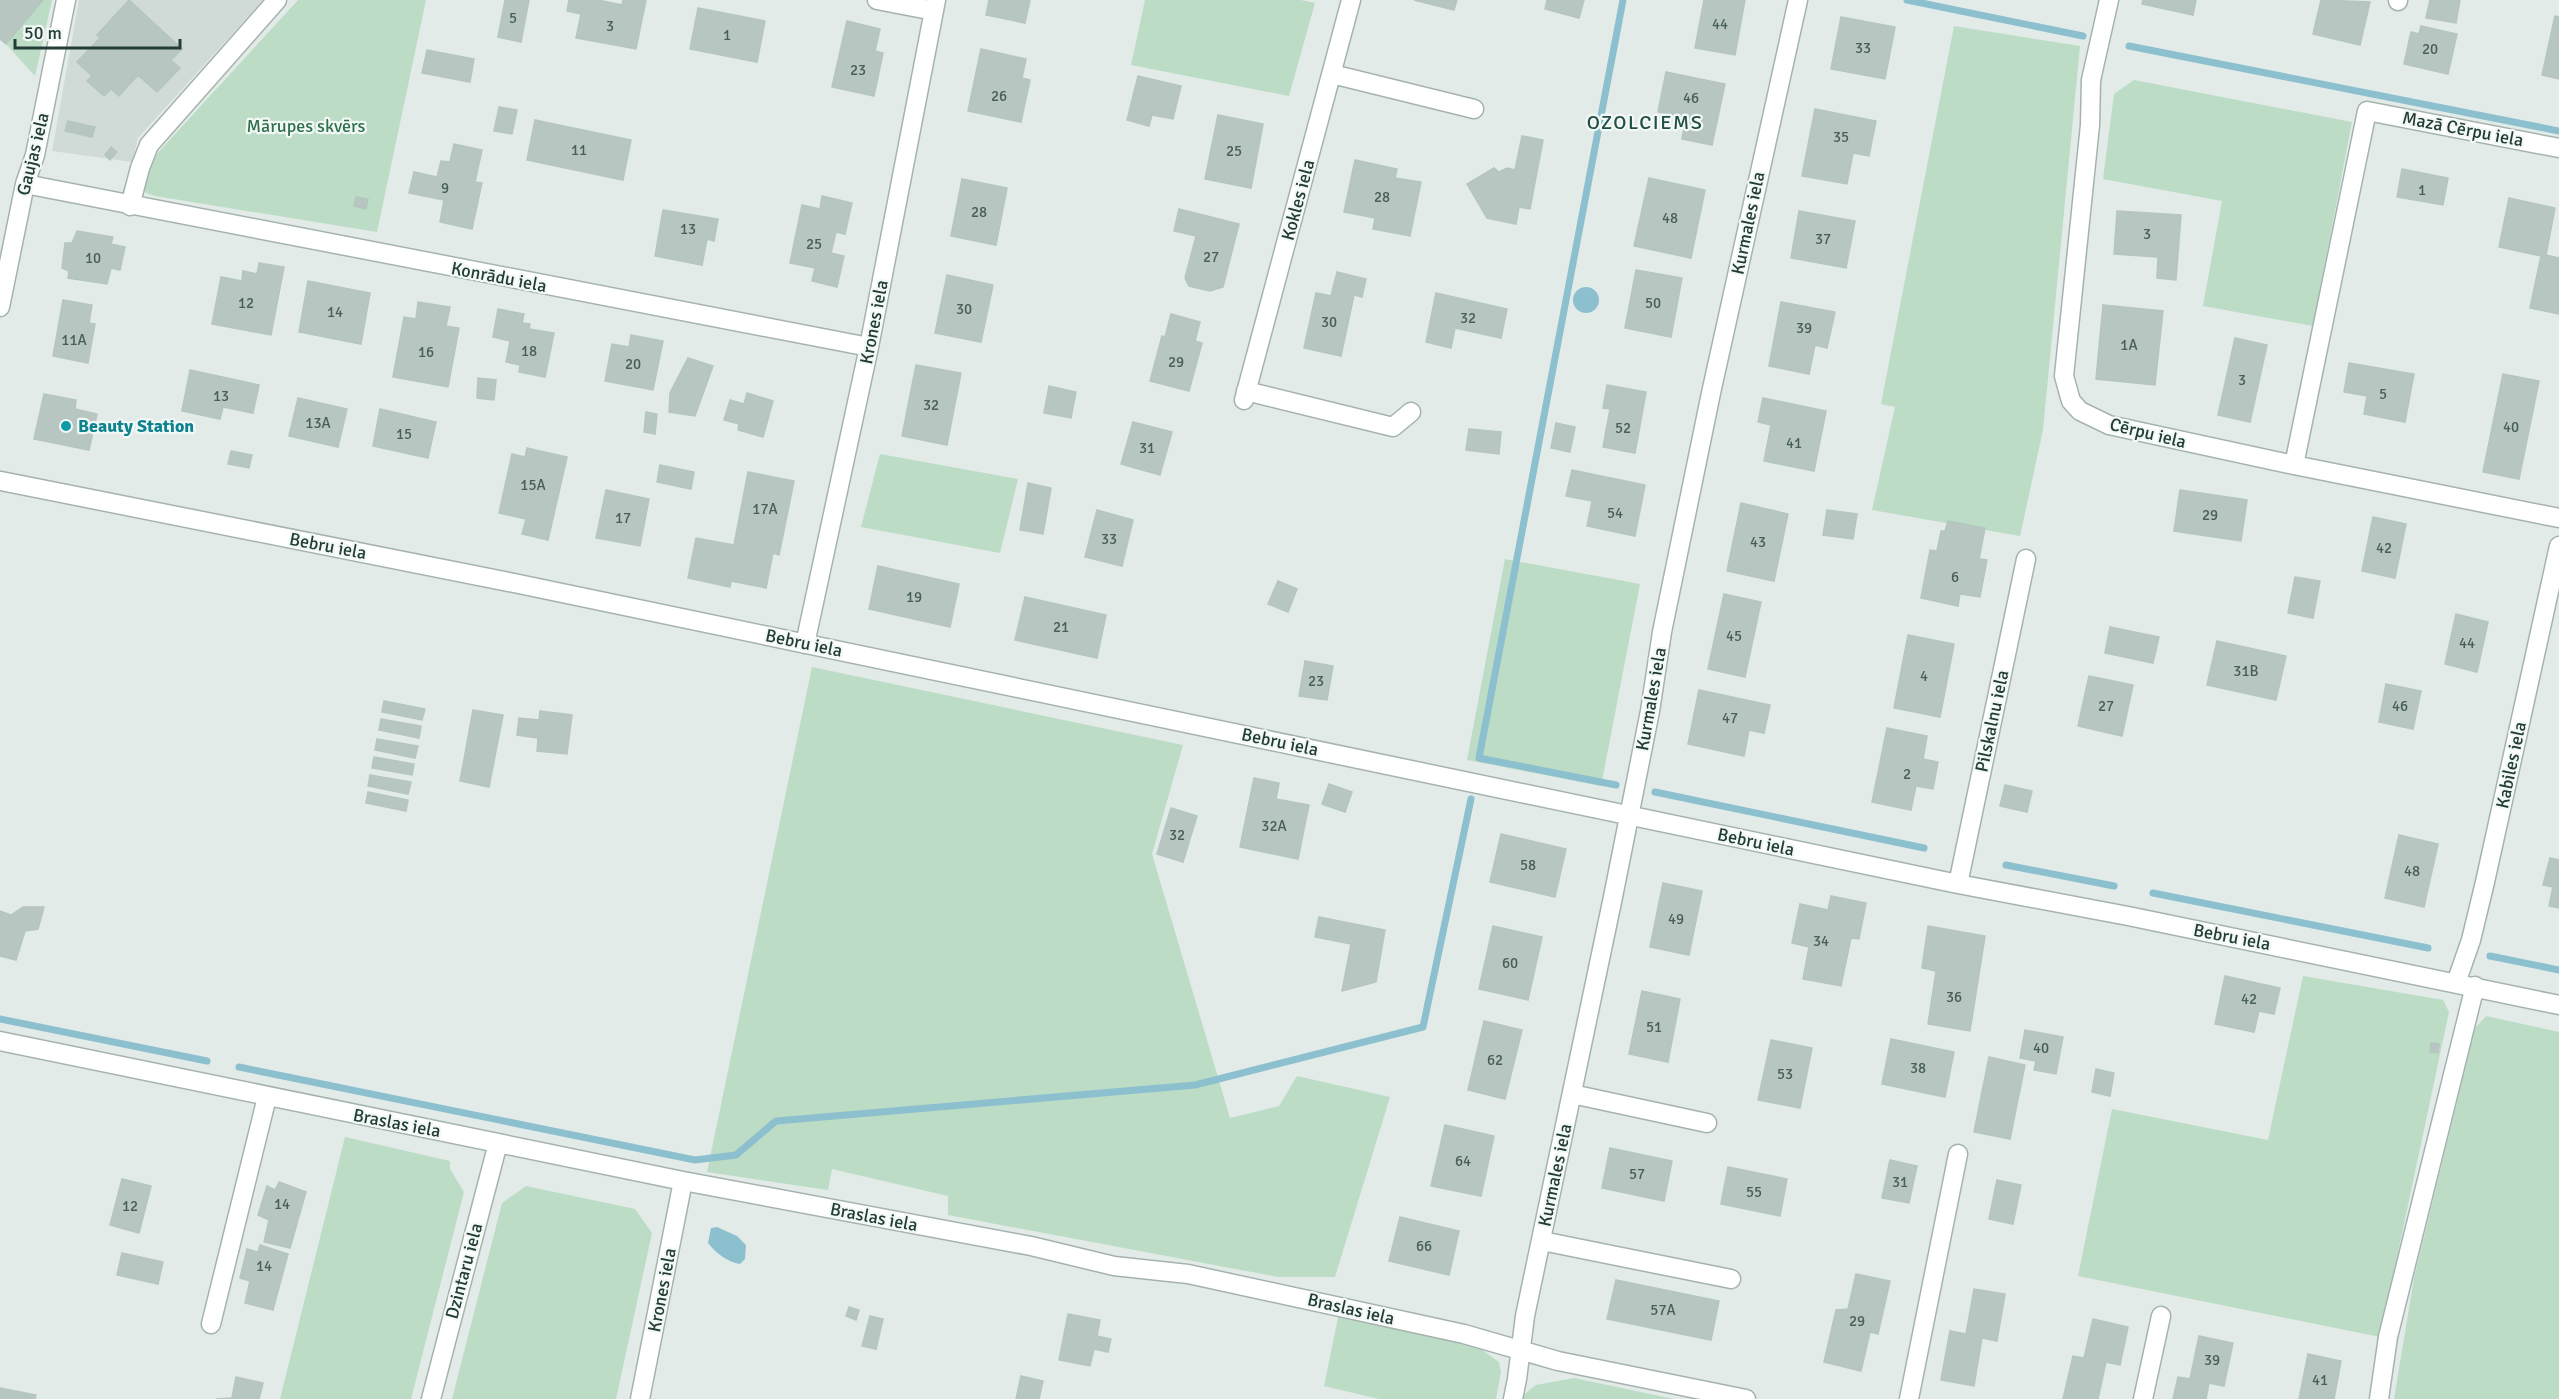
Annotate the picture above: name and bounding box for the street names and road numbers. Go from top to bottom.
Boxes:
street label: Mazā Cērpu iela [2401,106,2525,152]
street label: Gaujas iela [12,110,54,198]
street label: Kokles iela [1277,157,1319,243]
street label: Kurmales iela [1726,170,1770,276]
street label: Konrādu iela [449,257,549,297]
street label: Krones iela [855,278,893,366]
street label: Cērpu iela [2107,413,2189,453]
street label: Bebru iela [288,528,368,564]
street label: Bebru iela [763,624,845,662]
street label: Kurmales iela [1631,646,1671,752]
street label: Pilskalnu iela [1970,668,2014,774]
street label: Kabiles iela [2491,719,2531,811]
street label: Bebru iela [1239,723,1321,761]
street label: Bebru iela [1715,823,1797,861]
street label: Bebru iela [2192,919,2272,955]
street label: Braslas iela [351,1104,443,1142]
street label: Kurmales iela [1533,1122,1577,1228]
street label: Braslas iela [828,1198,920,1236]
street label: Dzintaru iela [441,1221,487,1321]
street label: Krones iela [643,1246,681,1334]
street label: Braslas iela [1305,1288,1397,1330]

